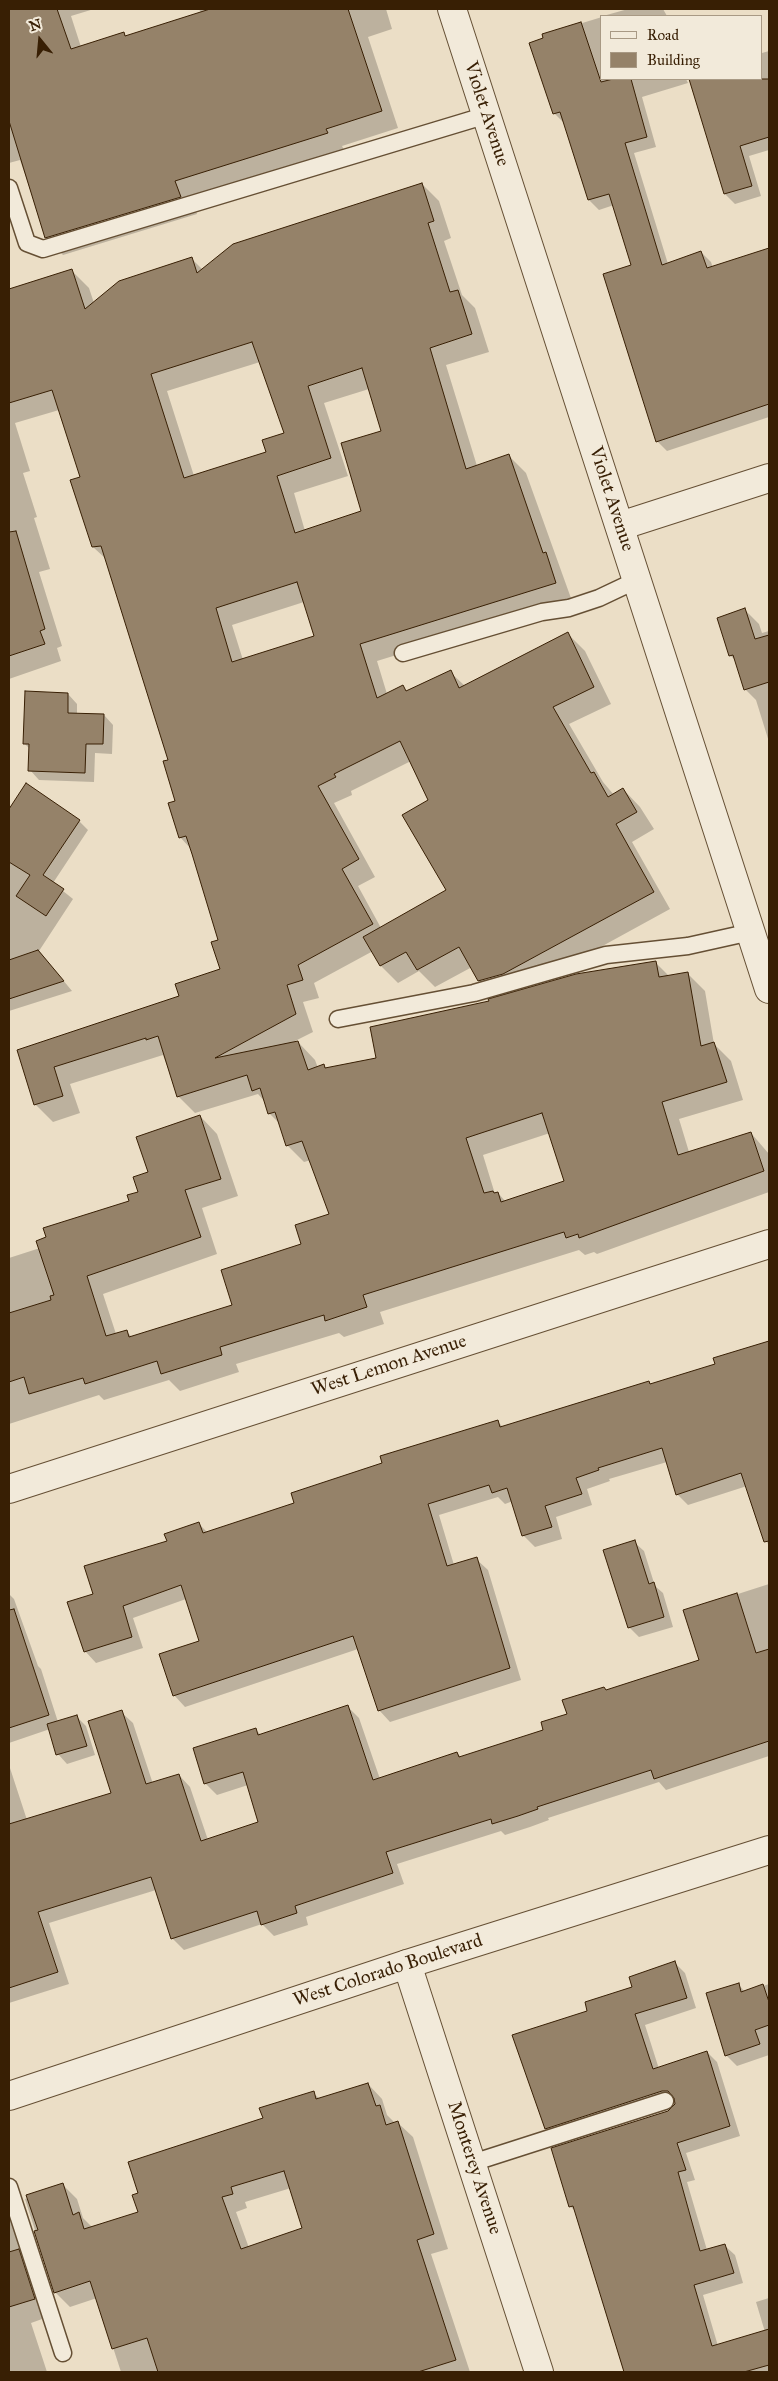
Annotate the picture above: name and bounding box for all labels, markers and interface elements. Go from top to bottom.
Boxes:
north arrow [15,15,65,65]
text: N [27,15,44,35]
legend [600,15,763,80]
text: Road [647,26,679,44]
text: Building [647,51,700,69]
street label: Violet Avenue [458,59,514,169]
street label: Violet Avenue [583,444,639,554]
street label: West Lemon Avenue [308,1330,470,1402]
street label: West Colorado Boulevard [290,1930,486,2012]
street label: Monterey Avenue [442,2098,506,2238]

